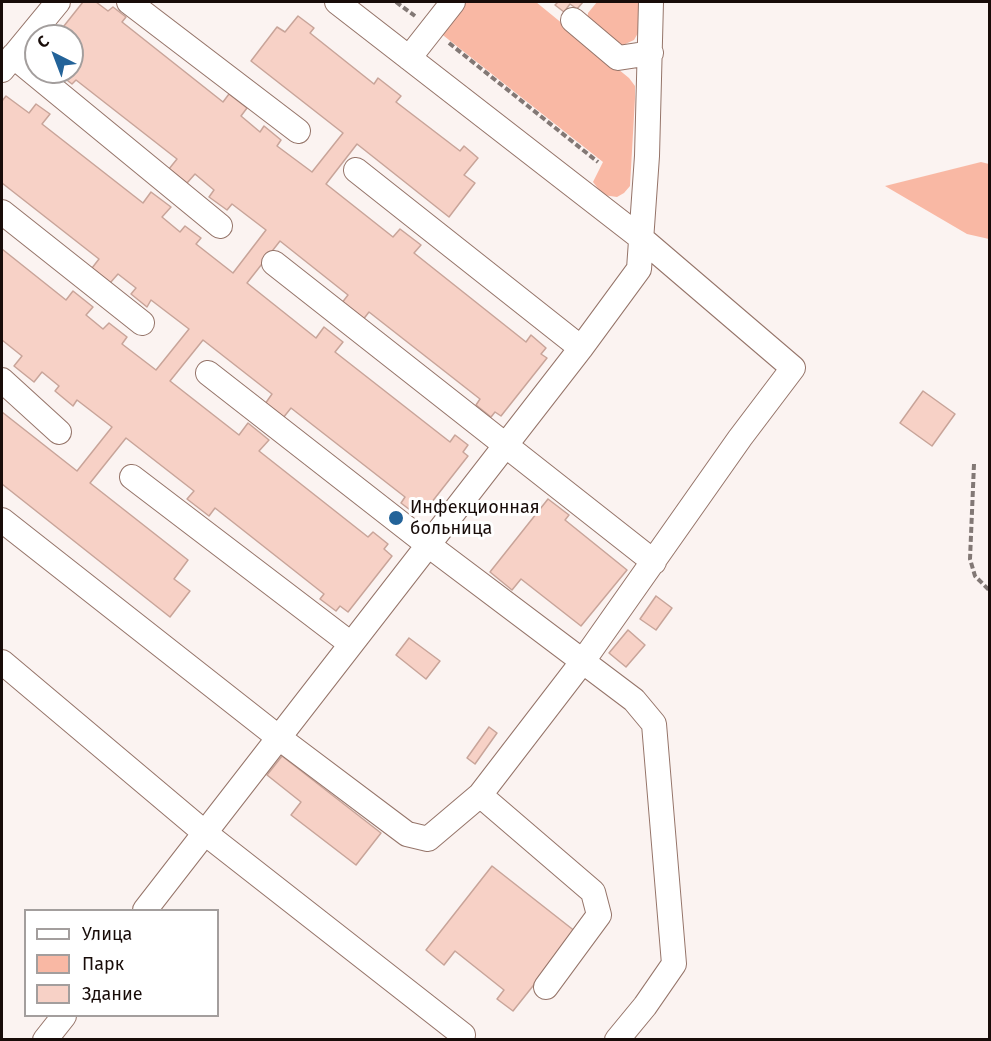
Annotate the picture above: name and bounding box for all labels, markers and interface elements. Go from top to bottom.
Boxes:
north arrow [24,24,84,84]
text: С [33,32,53,52]
place label: Инфекционная больница [410,497,540,540]
marker: Инфекционная больница [387,509,405,527]
legend [24,909,219,1017]
text: Улица [82,923,132,945]
text: Парк [82,953,124,975]
text: Здание [82,983,143,1005]

